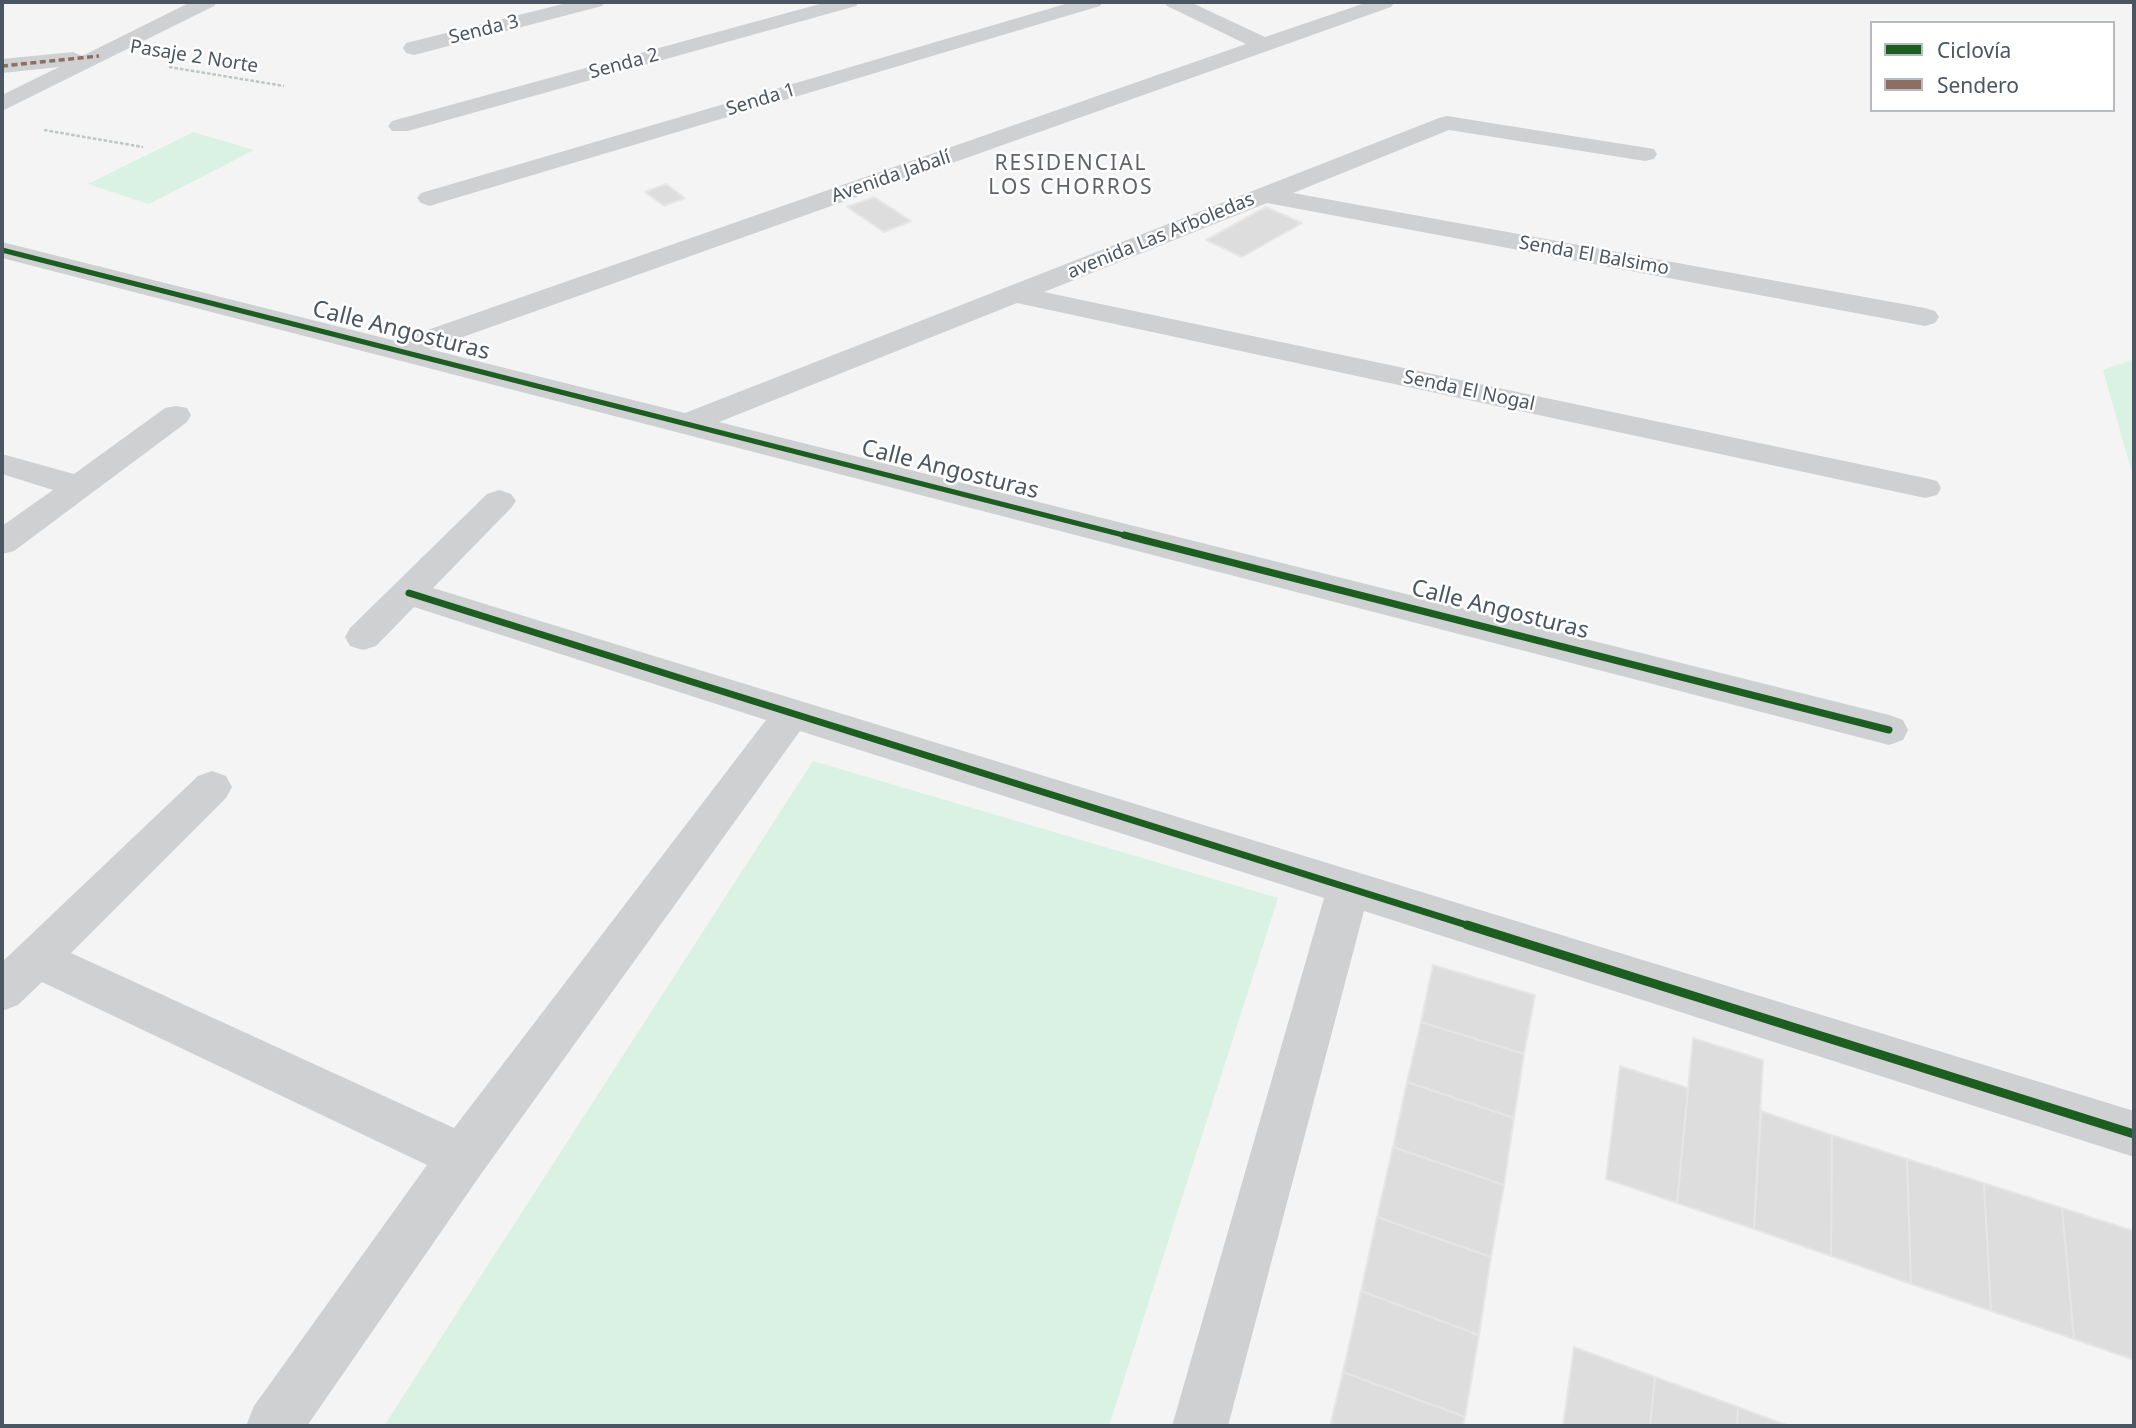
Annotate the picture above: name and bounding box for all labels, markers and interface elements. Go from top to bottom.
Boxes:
street label: Senda 3 [447,10,521,50]
legend [1870,21,2115,112]
street label: Pasaje 2 Norte [128,36,260,78]
text: Ciclovía [1937,36,2011,64]
street label: Senda 2 [587,44,661,84]
text: Sendero [1937,71,2019,99]
street label: Senda 1 [724,79,798,121]
street label: Avenida Jabalí [828,146,954,208]
district label: RESIDENCIAL LOS CHORROS [990,151,1152,201]
street label: avenida Las Arboledas [1064,188,1258,284]
street label: Senda El Balsimo [1517,232,1671,280]
street label: Calle Angosturas [309,296,493,366]
street label: Senda El Nogal [1401,366,1537,416]
street label: Calle Angosturas [858,435,1042,505]
street label: Calle Angosturas [1408,575,1592,645]

